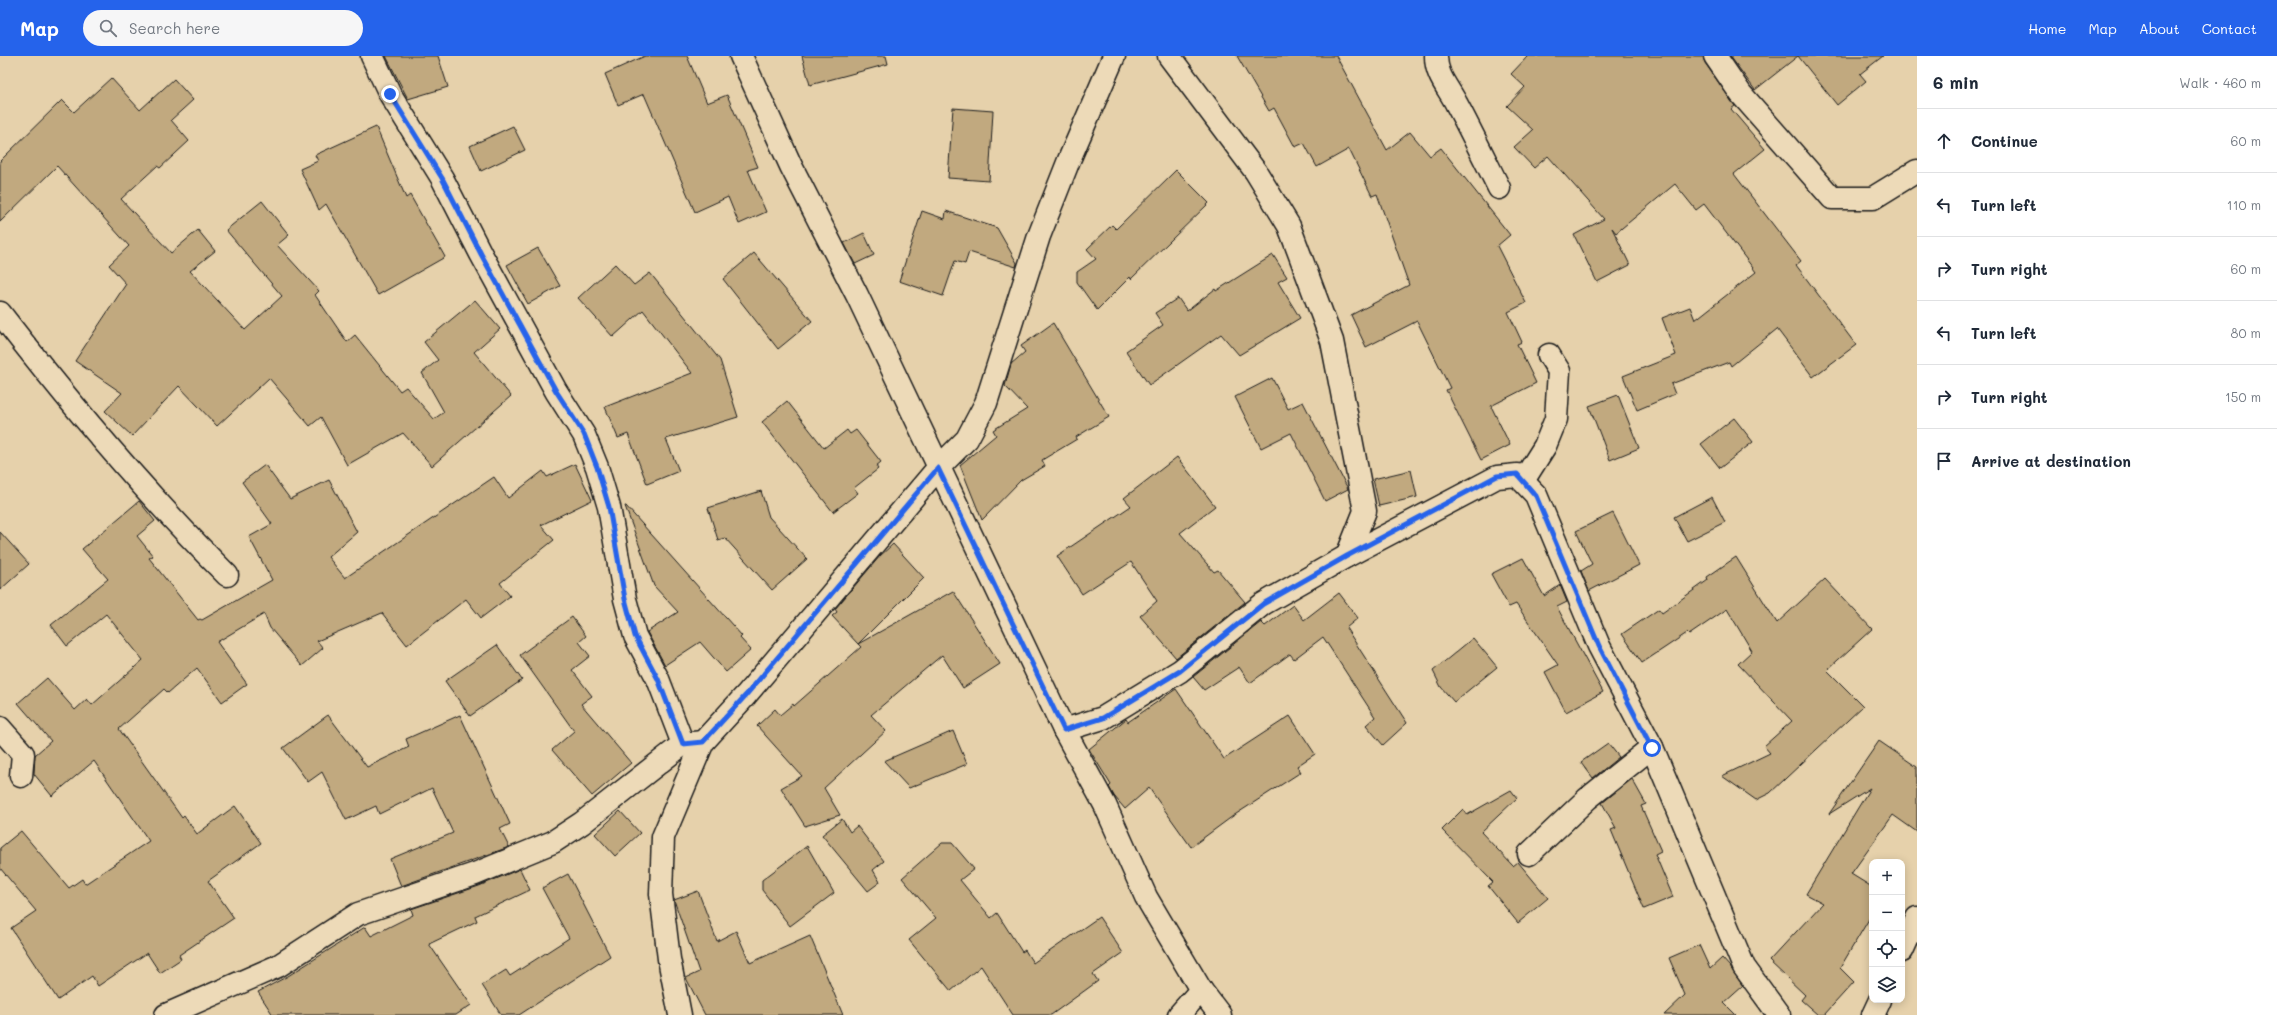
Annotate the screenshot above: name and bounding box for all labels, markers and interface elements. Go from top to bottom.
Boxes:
search box [83,10,363,46]
text: Map [20,16,59,41]
icon: search [97,17,119,39]
text: Search here [129,18,220,38]
text: Home [2028,19,2066,38]
text: Map [2088,19,2117,38]
text: About [2139,19,2180,38]
text: Contact [2202,19,2257,38]
text: 6 min [1933,71,1978,93]
text: Walk · 460 m [2179,74,2261,91]
route end [381,85,399,103]
icon: ahead [1933,130,1955,152]
text: Continue [1971,131,2038,151]
text: 60 m [2231,132,2261,149]
icon: left [1933,194,1955,216]
text: Turn left [1971,195,2036,215]
text: 110 m [2227,196,2261,213]
icon: right [1933,258,1955,280]
text: Turn right [1971,259,2048,279]
text: 60 m [2231,260,2261,277]
icon: left [1933,322,1955,344]
text: Turn left [1971,323,2036,343]
text: 80 m [2231,324,2261,341]
icon: right [1933,386,1955,408]
text: Turn right [1971,387,2048,407]
text: 150 m [2225,388,2261,405]
icon: arrive [1933,450,1955,472]
text: Arrive at destination [1971,451,2131,471]
route start [1643,739,1661,757]
map controls [1869,859,1905,1003]
button: + [1869,859,1905,895]
button: − [1869,895,1905,931]
button: locate [1869,931,1905,967]
button: layers [1869,967,1905,1003]

